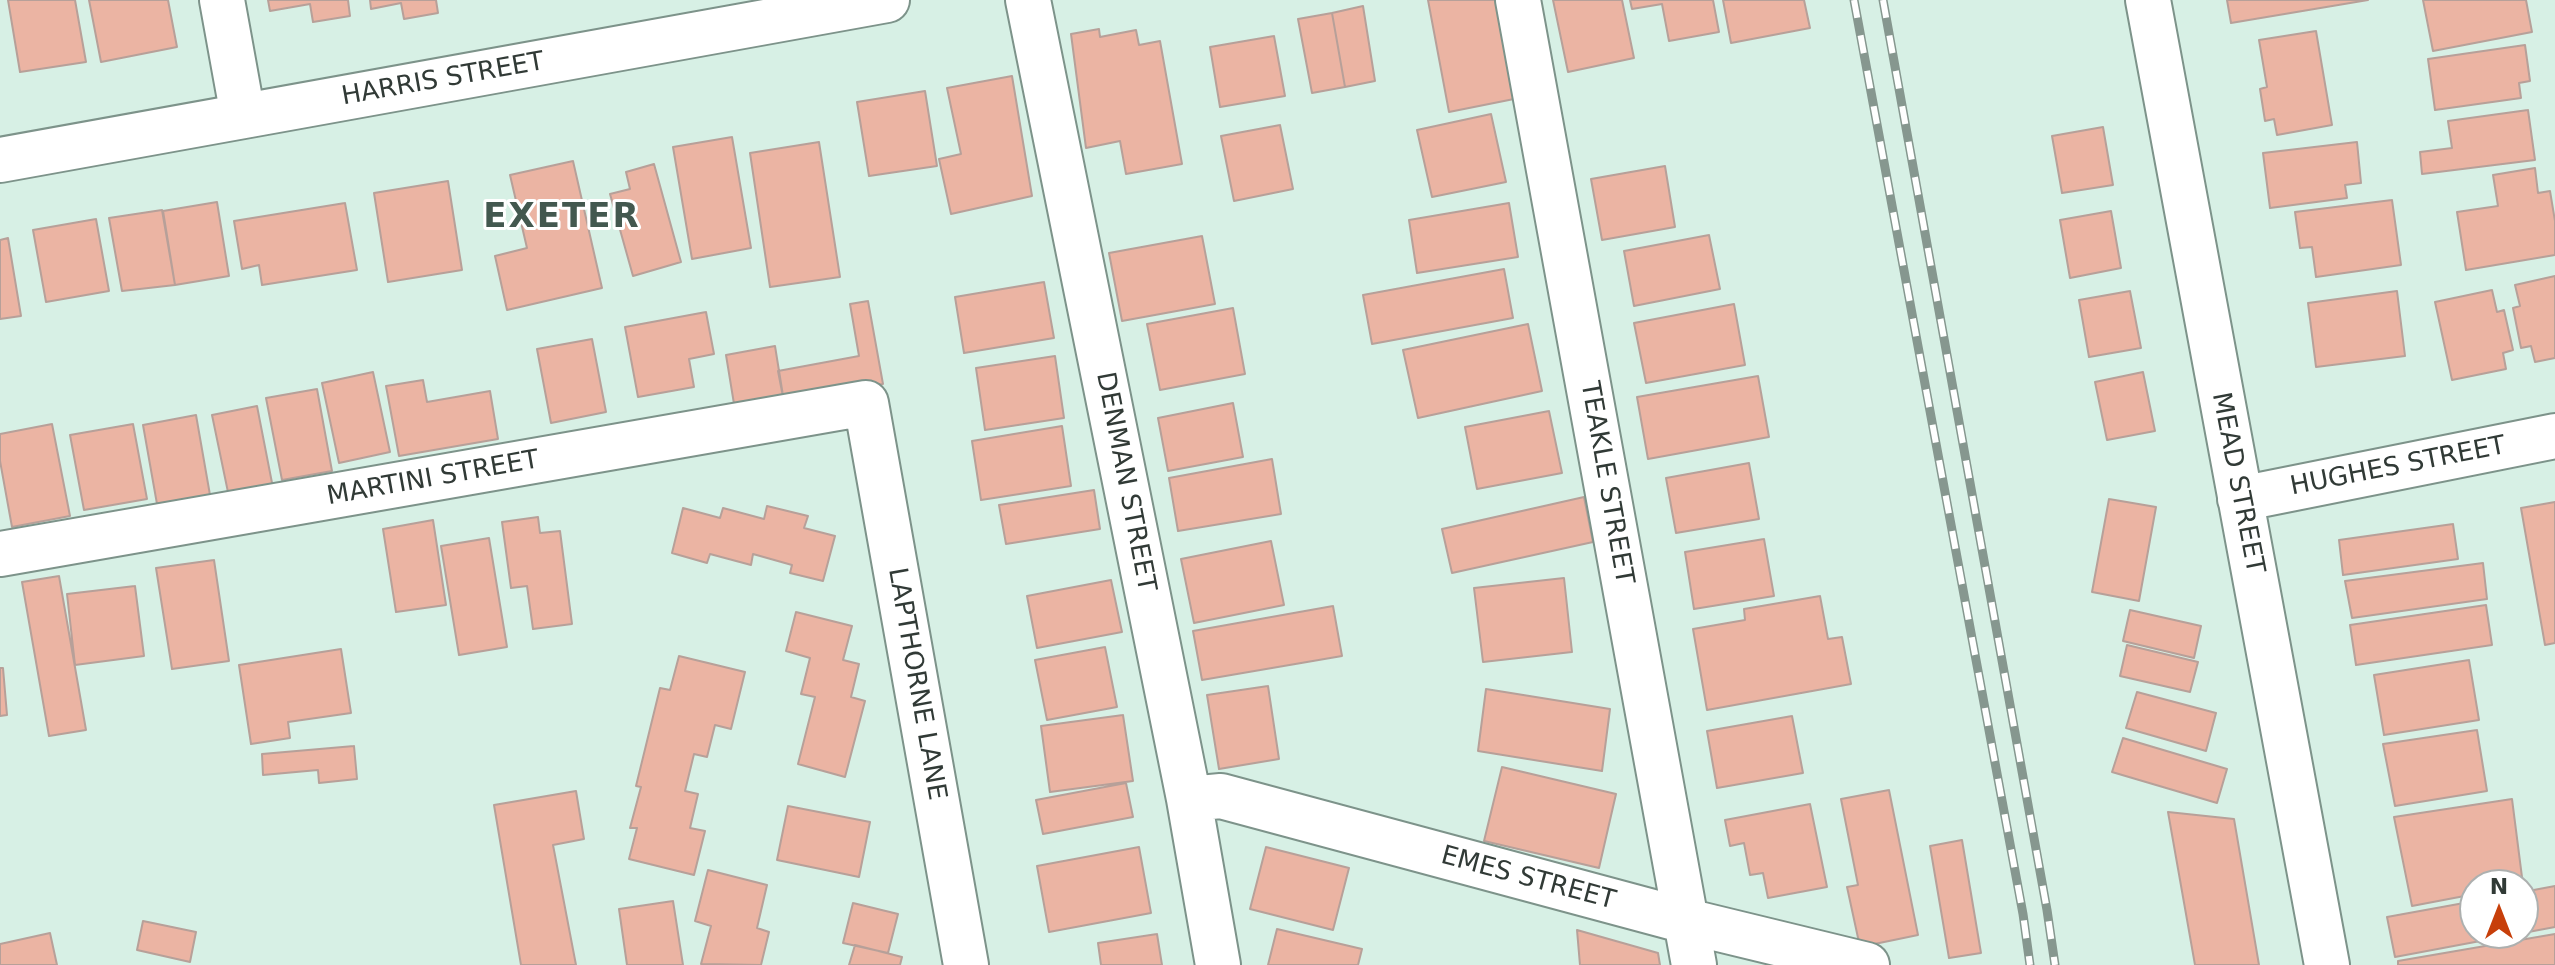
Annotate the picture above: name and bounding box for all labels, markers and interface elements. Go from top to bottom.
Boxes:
street label: HARRIS STREET [339,47,547,113]
district label: EXETER [483,198,641,238]
street label: DENMAN STREET [1088,370,1162,594]
street label: TEAKLE STREET [1573,379,1639,587]
street label: MEAD STREET [2204,390,2270,576]
street label: HUGHES STREET [2288,431,2508,503]
street label: MARTINI STREET [325,445,541,513]
street label: LAPTHORNE LANE [880,565,952,803]
street label: EMES STREET [1437,841,1619,917]
north arrow [2459,869,2539,949]
text: N [2490,874,2508,899]

